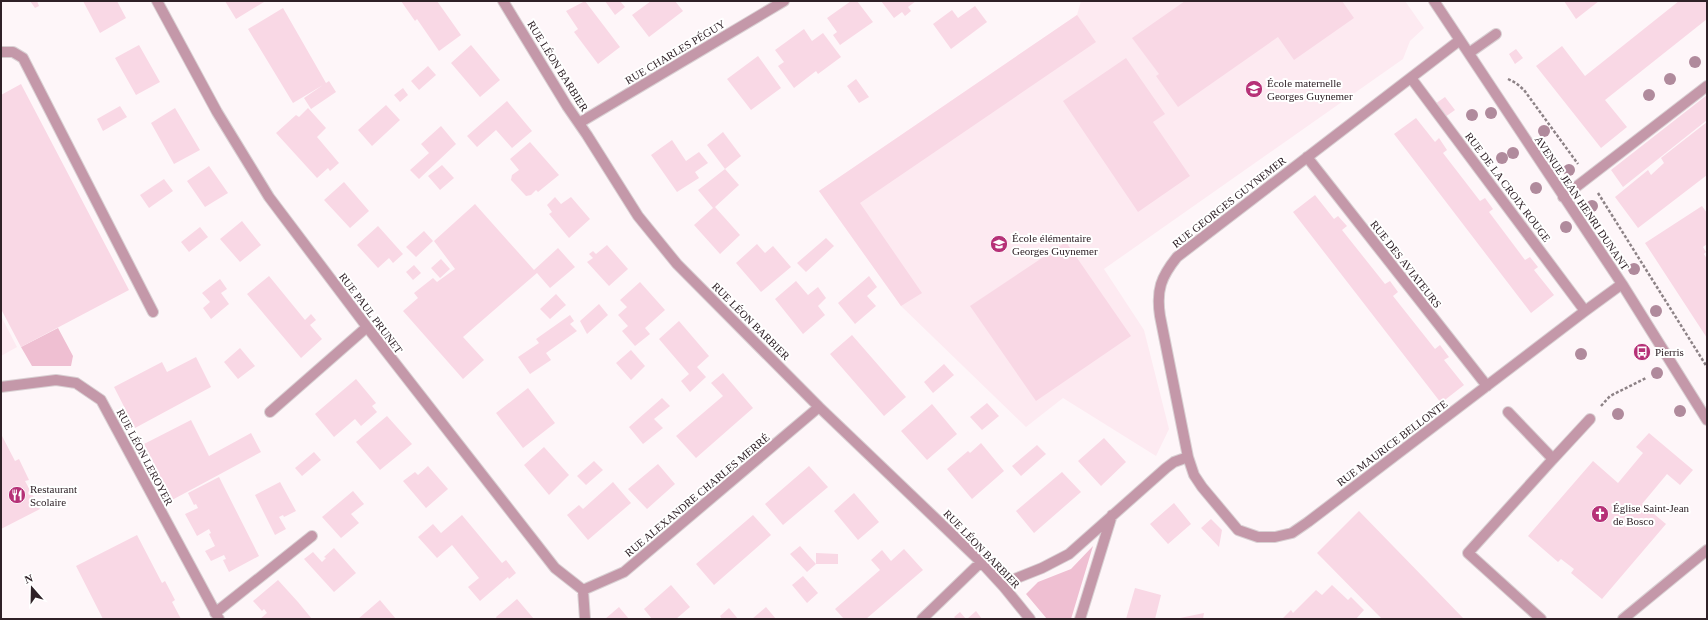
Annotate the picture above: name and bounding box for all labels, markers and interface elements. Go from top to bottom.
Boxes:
street label: RUE CHARLES PÉGUY [623,17,727,87]
street label: RUE LÉON BARBIER [525,19,591,114]
place label: École maternelle Georges Guynemer [1267,77,1353,102]
school or university icon: École maternelle Georges Guynemer [1244,79,1264,99]
street label: RUE DE LA CROIX ROUGE [1463,130,1553,244]
street label: AVENUE JEAN HENRI DUNANT [1533,134,1632,272]
street label: RUE GEORGES GUYNEMER [1170,154,1289,250]
street label: RUE DES AVIATEURS [1368,218,1444,310]
place label: École élémentaire Georges Guynemer [1012,232,1098,257]
school or university icon: École élémentaire Georges Guynemer [989,234,1009,254]
street label: RUE PAUL PRUNET [337,270,405,356]
street label: RUE LÉON BARBIER [710,280,793,363]
bus stop icon: Pierris [1632,342,1652,362]
place label: Pierris [1655,346,1684,358]
street label: RUE MAURICE BELLONTE [1334,397,1450,488]
street label: RUE LÉON LEROYER [114,407,176,508]
street label: RUE ALEXANDRE CHARLES MERRÉ [622,431,772,559]
place label: Restaurant Scolaire [30,483,77,508]
restaurant icon: Restaurant Scolaire [7,485,27,505]
place label: Église Saint-Jean de Bosco [1613,502,1690,527]
church icon: Église Saint-Jean de Bosco [1590,504,1610,524]
street label: RUE LÉON BARBIER [941,507,1023,591]
north arrow [12,568,52,608]
text: N [23,572,34,586]

